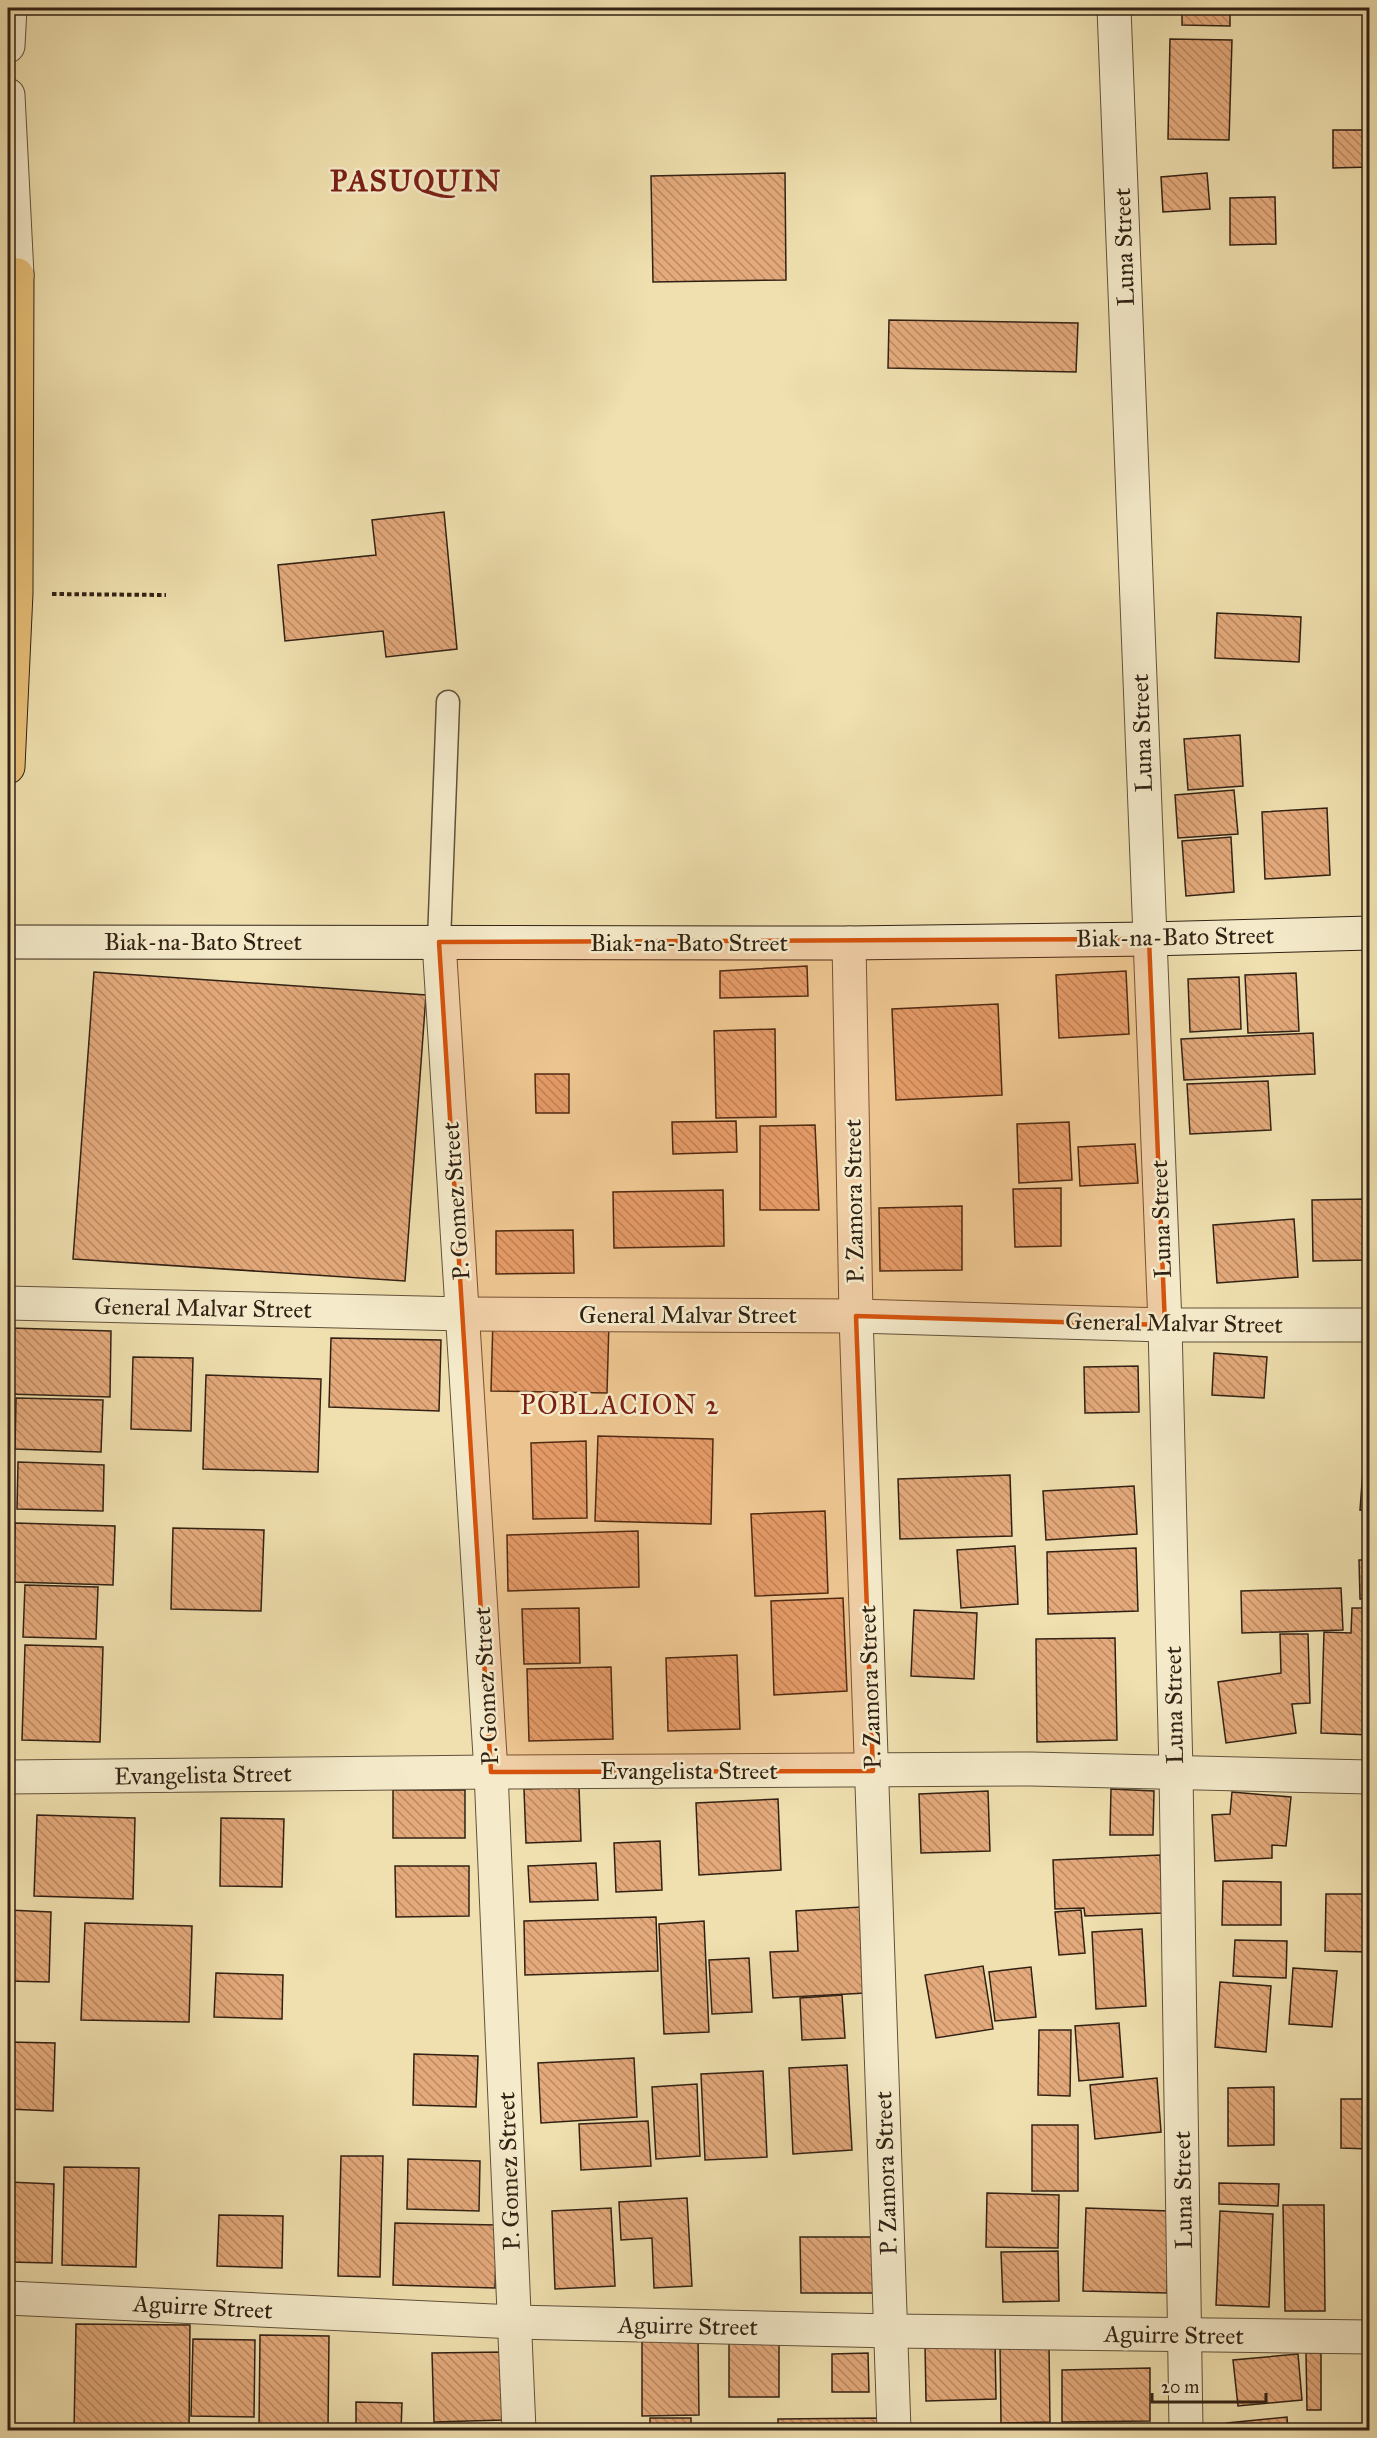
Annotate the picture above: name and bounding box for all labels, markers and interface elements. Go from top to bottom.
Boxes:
district label: PASUQUIN [330,163,502,199]
street label: Luna Street [1107,187,1141,307]
street label: Luna Street [1125,673,1159,793]
street label: Biak-na-Bato Street [1076,920,1275,954]
street label: Biak-na-Bato Street [104,927,303,957]
street label: Biak-na-Bato Street [590,928,789,958]
street label: P. Zamora Street [838,1118,870,1283]
street label: P. Gomez Street [435,1120,476,1281]
street label: Luna Street [1144,1159,1178,1279]
street label: General Malvar Street [94,1291,313,1325]
street label: General Malvar Street [579,1300,797,1330]
street label: General Malvar Street [1065,1306,1284,1340]
district label: POBLACION 2 [520,1388,720,1421]
street label: P. Zamora Street [852,1604,888,1770]
street label: P. Gomez Street [467,1606,505,1766]
street label: Luna Street [1158,1645,1190,1764]
street label: Evangelista Street [600,1756,778,1786]
street label: Evangelista Street [114,1758,293,1792]
street label: P. Zamora Street [868,2090,904,2256]
street label: P. Gomez Street [491,2091,527,2251]
street label: Luna Street [1167,2130,1199,2249]
street label: Aguirre Street [131,2288,274,2326]
street label: Aguirre Street [617,2310,759,2342]
street label: Aguirre Street [1103,2319,1245,2351]
scale bar [1152,2366,1266,2404]
text: 20 m [1161,2376,1199,2398]

